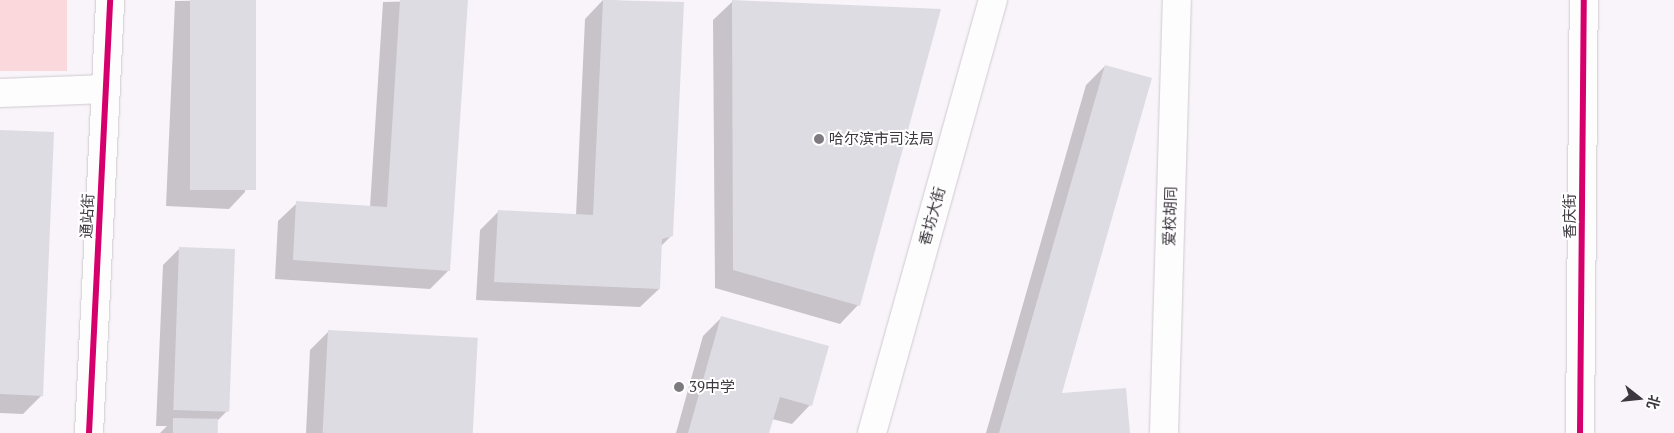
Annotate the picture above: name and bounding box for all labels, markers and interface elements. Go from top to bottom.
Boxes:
place label: 哈尔滨市司法局 [829,130,934,148]
marker: 哈尔滨市司法局 [813,133,825,145]
street label: 香坊大街 [915,185,949,247]
street label: 爱校胡同 [1160,186,1180,246]
street label: 通站街 [77,193,97,239]
street label: 香庆街 [1561,194,1579,238]
north arrow [1614,373,1664,423]
place label: 39中学 [689,378,735,396]
marker: 39中学 [673,381,685,393]
text: 北 [1643,393,1665,412]

